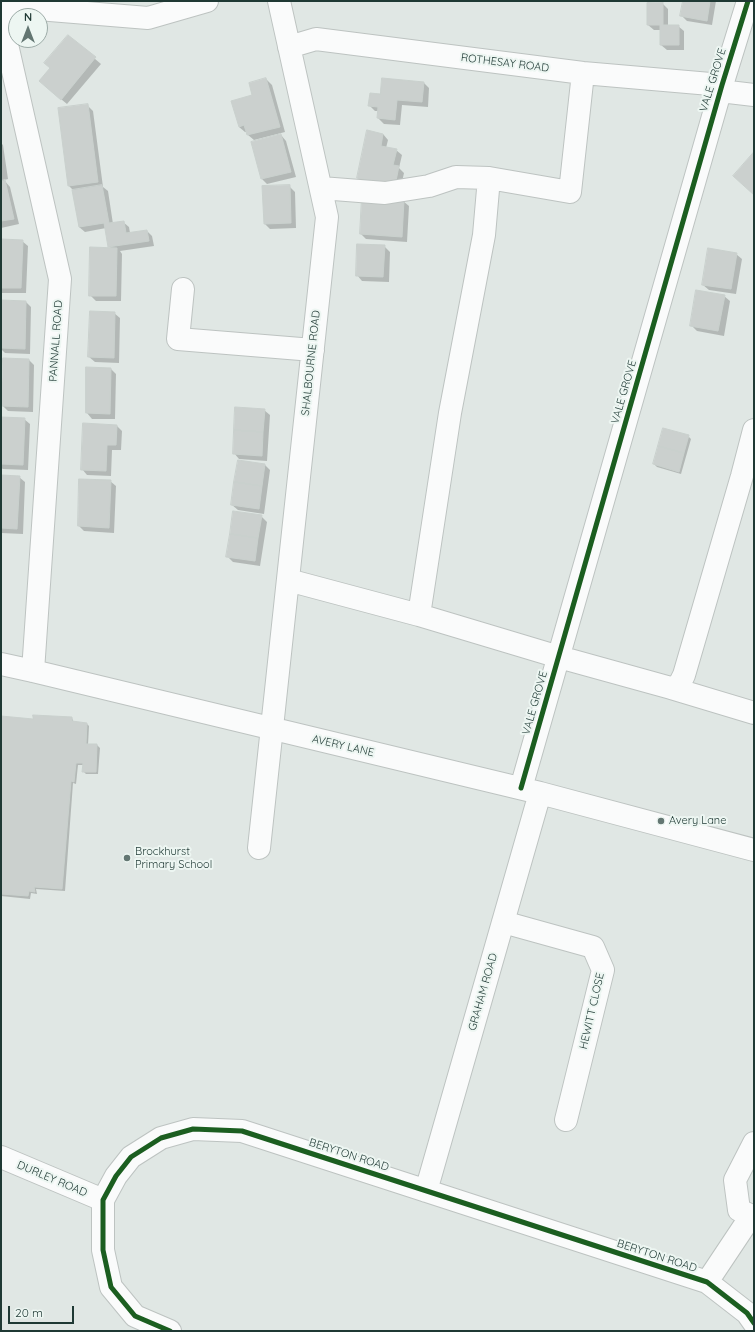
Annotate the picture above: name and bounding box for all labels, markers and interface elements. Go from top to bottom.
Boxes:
north arrow [8,8,48,48]
text: N [24,10,32,24]
street label: VALE GROVE [697,47,729,113]
street label: ROTHESAY ROAD [460,51,550,75]
street label: PANNALL ROAD [47,300,65,382]
street label: SHALBOURNE ROAD [299,310,323,416]
street label: VALE GROVE [609,358,639,426]
street label: VALE GROVE [520,669,550,737]
street label: AVERY LANE [311,732,375,760]
place label: Avery Lane [669,814,726,828]
marker: Avery Lane [656,816,666,826]
place label: Brockhurst Primary School [135,845,212,871]
marker: Brockhurst Primary School [122,853,132,863]
street label: GRAHAM ROAD [466,952,500,1032]
street label: HEWITT CLOSE [577,972,607,1050]
street label: BERYTON ROAD [307,1136,391,1174]
street label: DURLEY ROAD [15,1158,89,1200]
street label: BERYTON ROAD [615,1237,699,1275]
scale bar [10,1298,76,1324]
text: 20 m [15,1305,43,1320]

